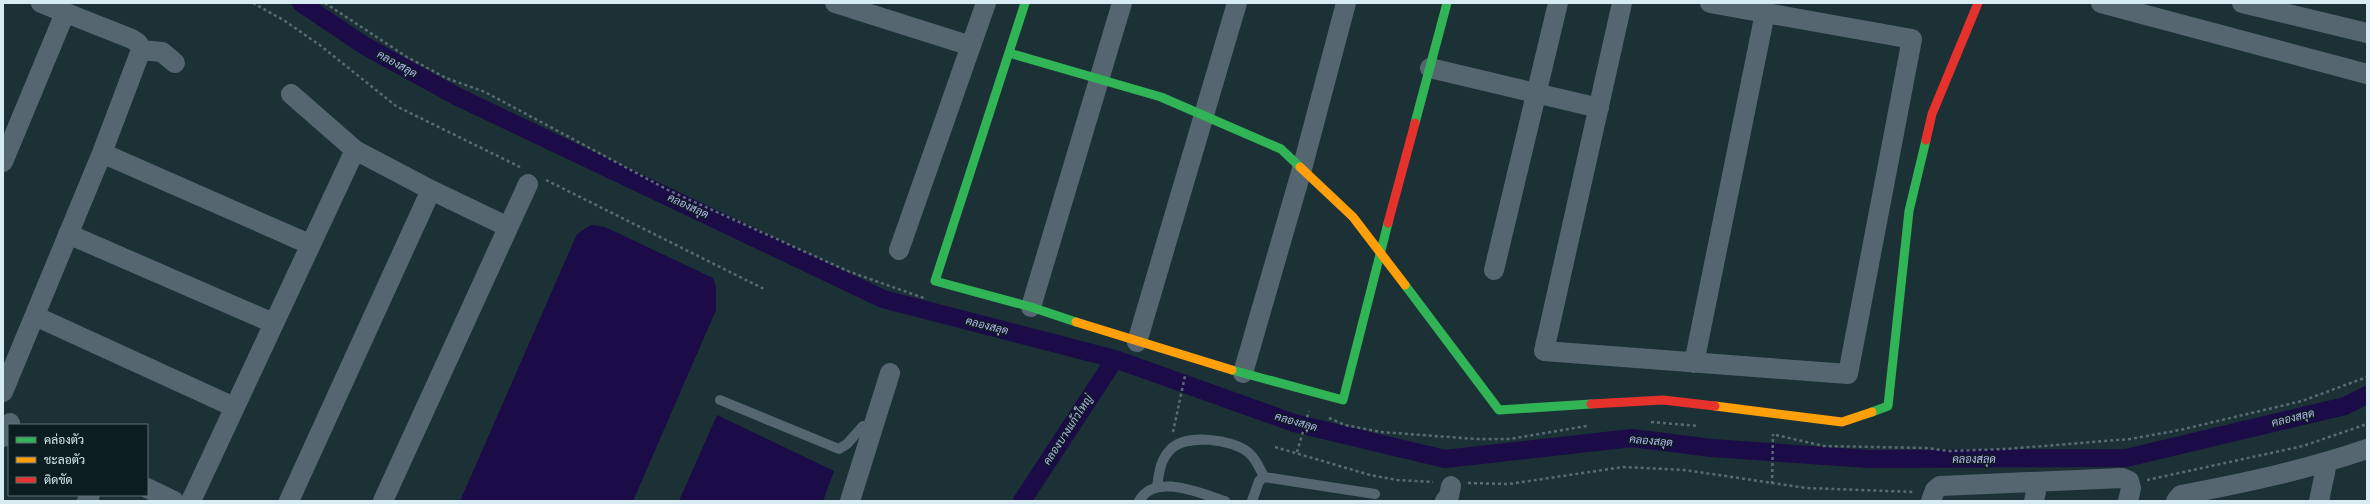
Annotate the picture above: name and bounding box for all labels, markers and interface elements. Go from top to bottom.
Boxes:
water label: คลองสลุด [374,48,419,82]
water label: คลองสลุด [665,191,711,223]
water label: คลองสลุด [964,314,1010,340]
water label: คลองบางแก้วใหญ่ [1039,391,1096,467]
water label: คลองสลุด [2270,406,2316,432]
water label: คลองสลุด [1273,410,1319,436]
legend [8,424,148,496]
text: คล่องตัว [44,433,84,447]
water label: คลองสลุด [1628,433,1673,451]
text: ชะลอตัว [44,453,85,467]
water label: คลองสลุด [1952,453,1996,468]
text: ติดขัด [44,473,73,487]

